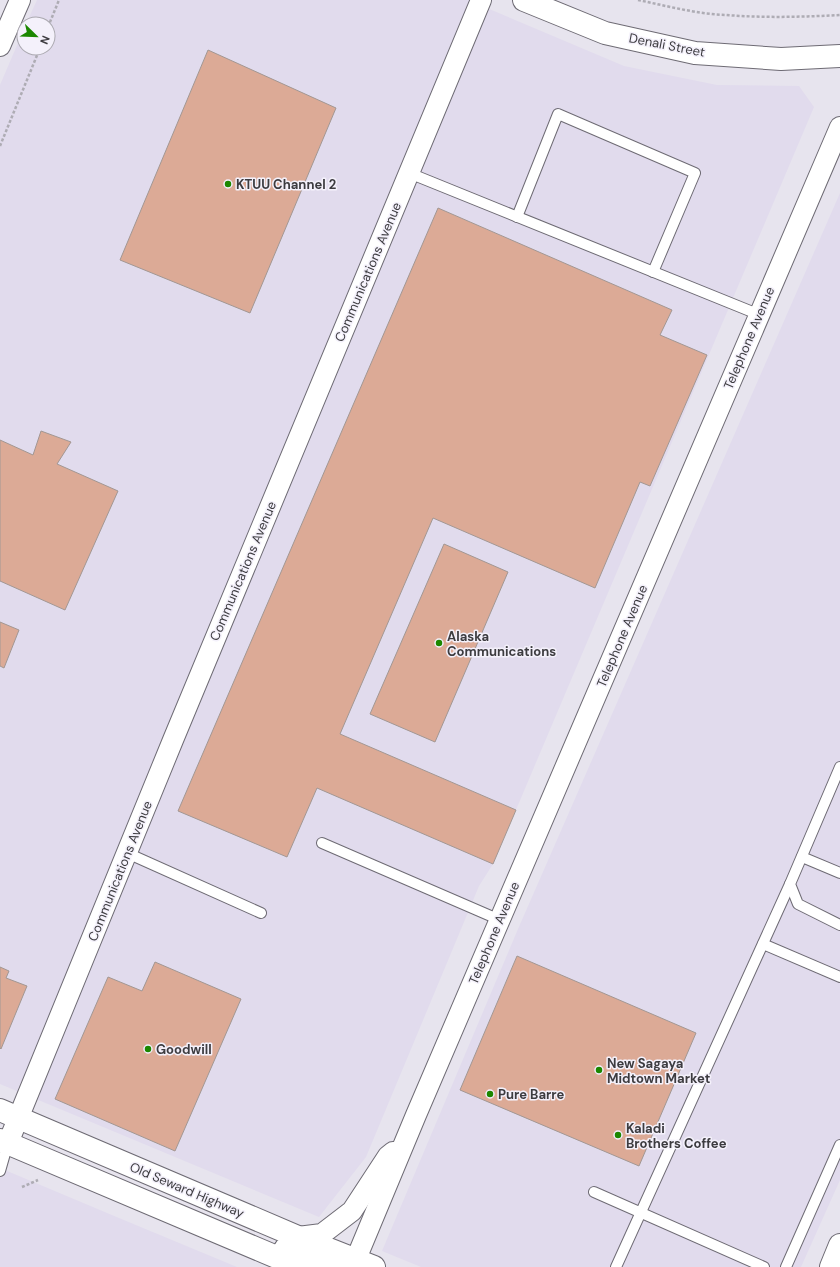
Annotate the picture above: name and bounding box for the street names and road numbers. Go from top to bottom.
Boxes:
street label: Denali Street [627,29,707,61]
street label: Communications Avenue [331,200,405,344]
street label: Telephone Avenue [720,284,778,392]
street label: Communications Avenue [206,499,280,643]
street label: Telephone Avenue [593,582,651,690]
street label: Communications Avenue [84,798,156,944]
street label: Telephone Avenue [465,879,523,987]
street label: Old Seward Highway [127,1158,247,1222]

